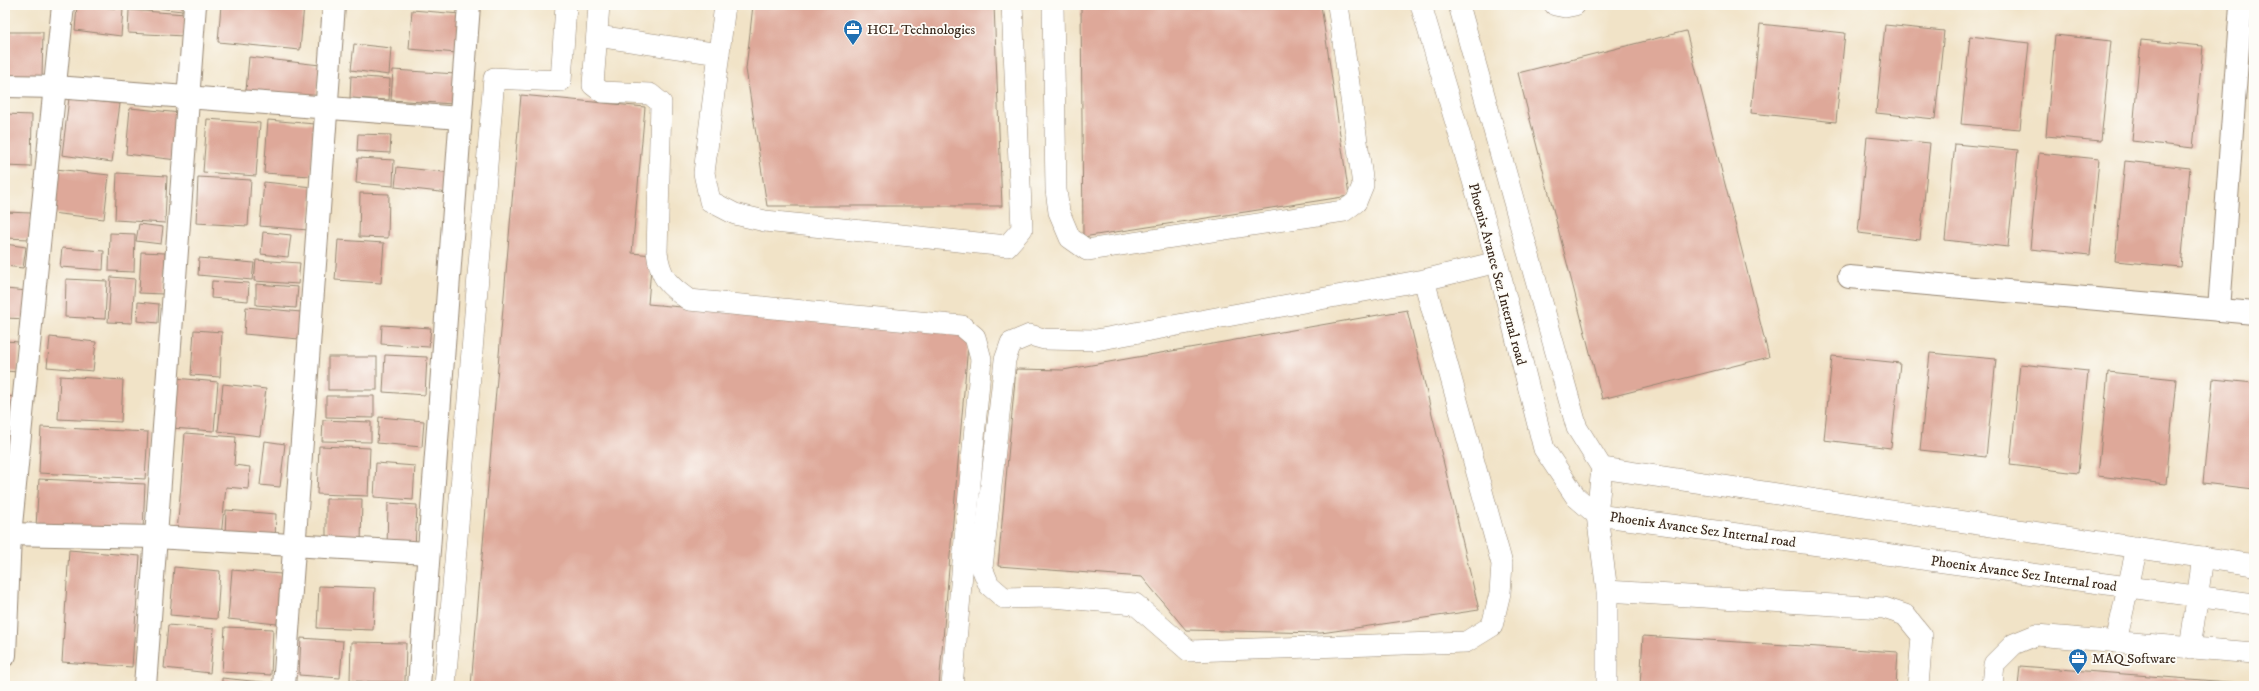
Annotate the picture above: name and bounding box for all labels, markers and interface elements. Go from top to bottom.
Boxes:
office icon: HCL Technologies [842,18,864,46]
place label: HCL Technologies [867,21,976,39]
street label: Phoenix Avance Sez Internal road [1464,181,1530,367]
street label: Phoenix Avance Sez Internal road [1609,508,1797,552]
street label: Phoenix Avance Sez Internal road [1930,552,2118,596]
office icon: MAQ Software [2067,647,2089,675]
place label: MAQ Software [2092,650,2176,668]

